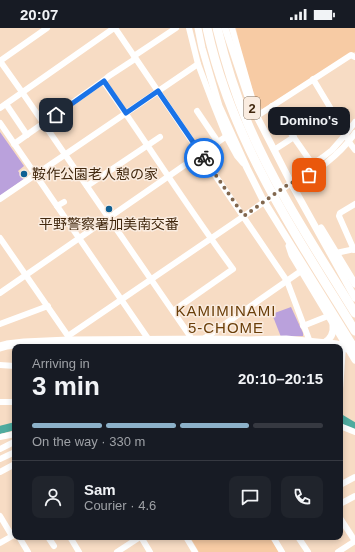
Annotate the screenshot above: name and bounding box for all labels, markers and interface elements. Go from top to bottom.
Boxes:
text: 20:07 [20,6,58,23]
road number: 2 [244,97,260,119]
pin [39,98,73,132]
icon: home [45,104,67,126]
callout: Domino's [268,107,350,135]
text: Domino's [280,113,338,128]
courier [184,138,224,178]
icon: bike [193,147,215,169]
pin [292,158,326,192]
icon: bag [298,164,320,186]
place label: 鞍作公園老人憩の家 [32,166,158,182]
marker: 鞍作公園老人憩の家 [19,169,29,179]
marker: 平野警察署加美南交番 [104,204,114,214]
place label: 平野警察署加美南交番 [39,216,179,232]
district label: KAMIMINAMI 5-CHOME [176,302,276,336]
text: Arriving in [32,356,90,371]
text: 20:10–20:15 [238,370,323,387]
text: 3 min [32,371,100,401]
text: On the way · 330 m [32,434,145,449]
button: person [32,476,74,518]
button: chat [229,476,271,518]
button: phone [281,476,323,518]
text: Sam [84,481,116,498]
text: Courier · 4.6 [84,498,156,513]

